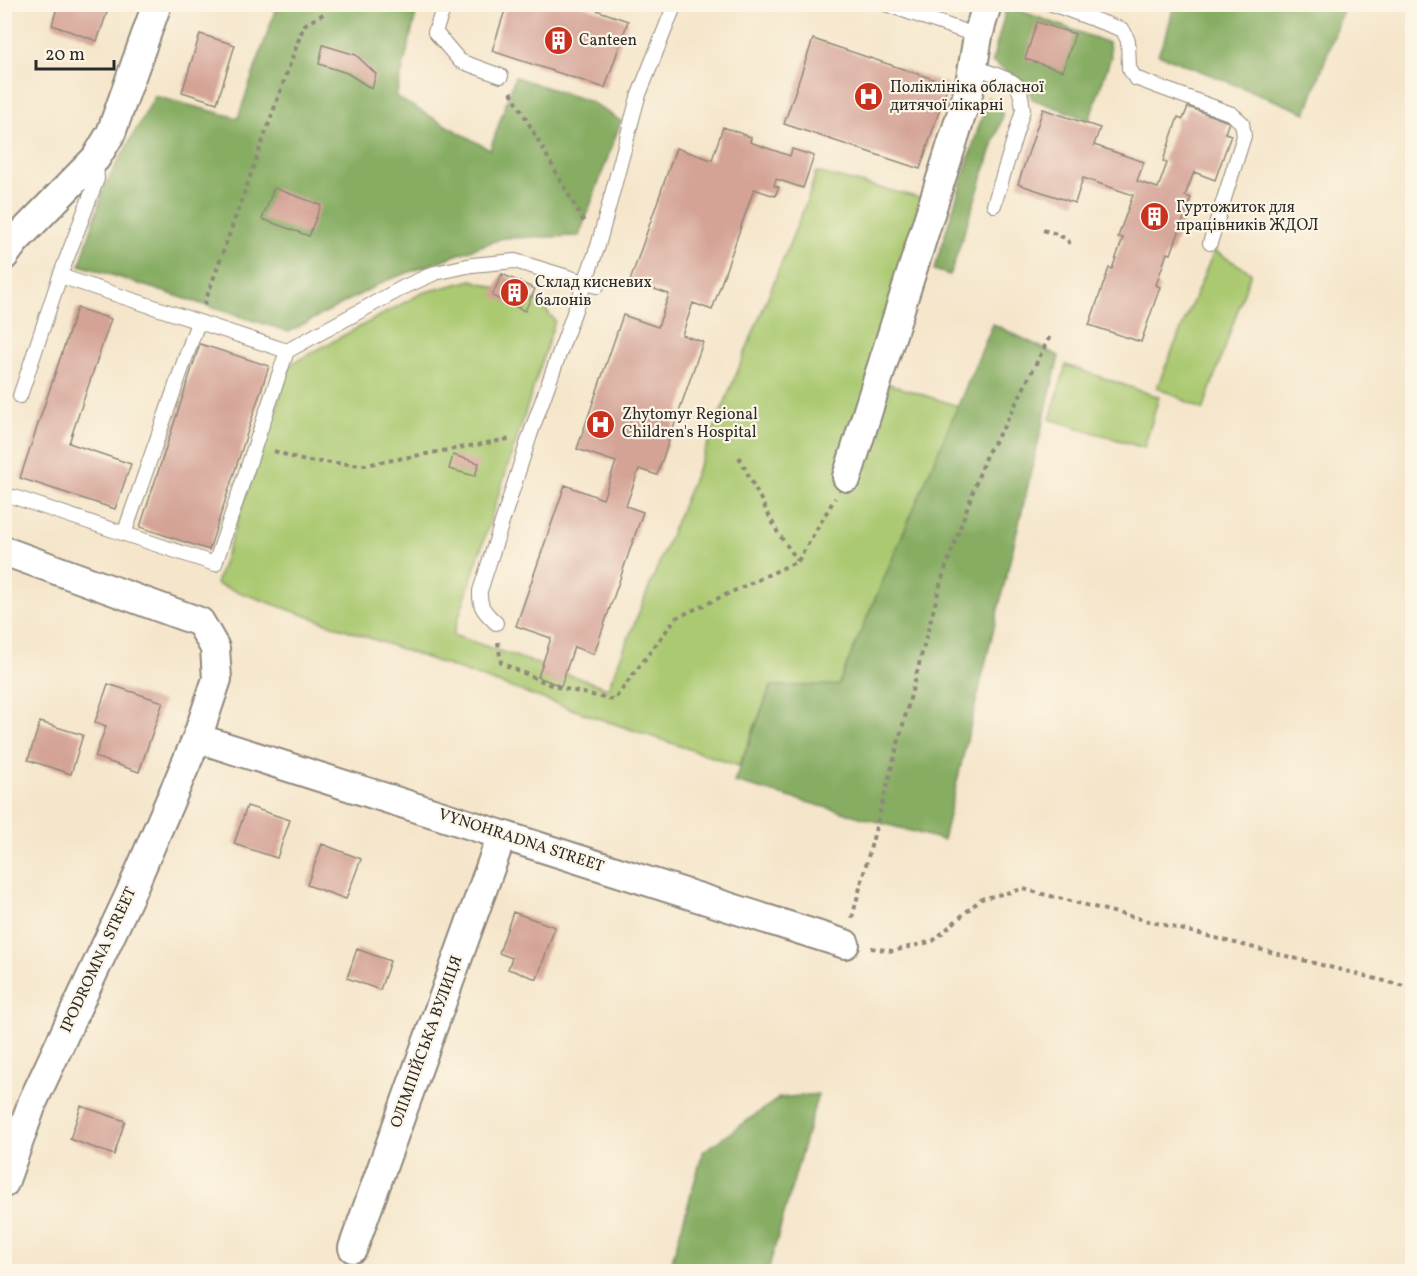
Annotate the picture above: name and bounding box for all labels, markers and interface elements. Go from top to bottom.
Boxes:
building icon: Canteen [542,25,574,57]
place label: Canteen [579,30,637,52]
scale bar [36,33,114,71]
text: 20 m [45,43,85,68]
place label: Поліклініка обласної дитячої лікарні [890,77,1044,117]
hospital icon: Поліклініка обласної дитячої лікарні [853,81,885,113]
place label: Гуртожиток для працiвникiв ЖДОЛ [1176,197,1319,237]
building icon: Гуртожиток для працiвникiв ЖДОЛ [1139,201,1171,233]
place label: Склад кисневих балонів [535,272,652,312]
building icon: Склад кисневих балонів [498,276,530,308]
place label: Zhytomyr Regional Children's Hospital [622,404,758,444]
hospital icon: Zhytomyr Regional Children's Hospital [585,408,617,440]
street label: VYNOHRADNA STREET [435,804,607,878]
street label: IPODROMNA STREET [56,884,142,1036]
street label: ОЛІМПІЙСЬКА ВУЛИЦЯ [386,953,468,1131]

